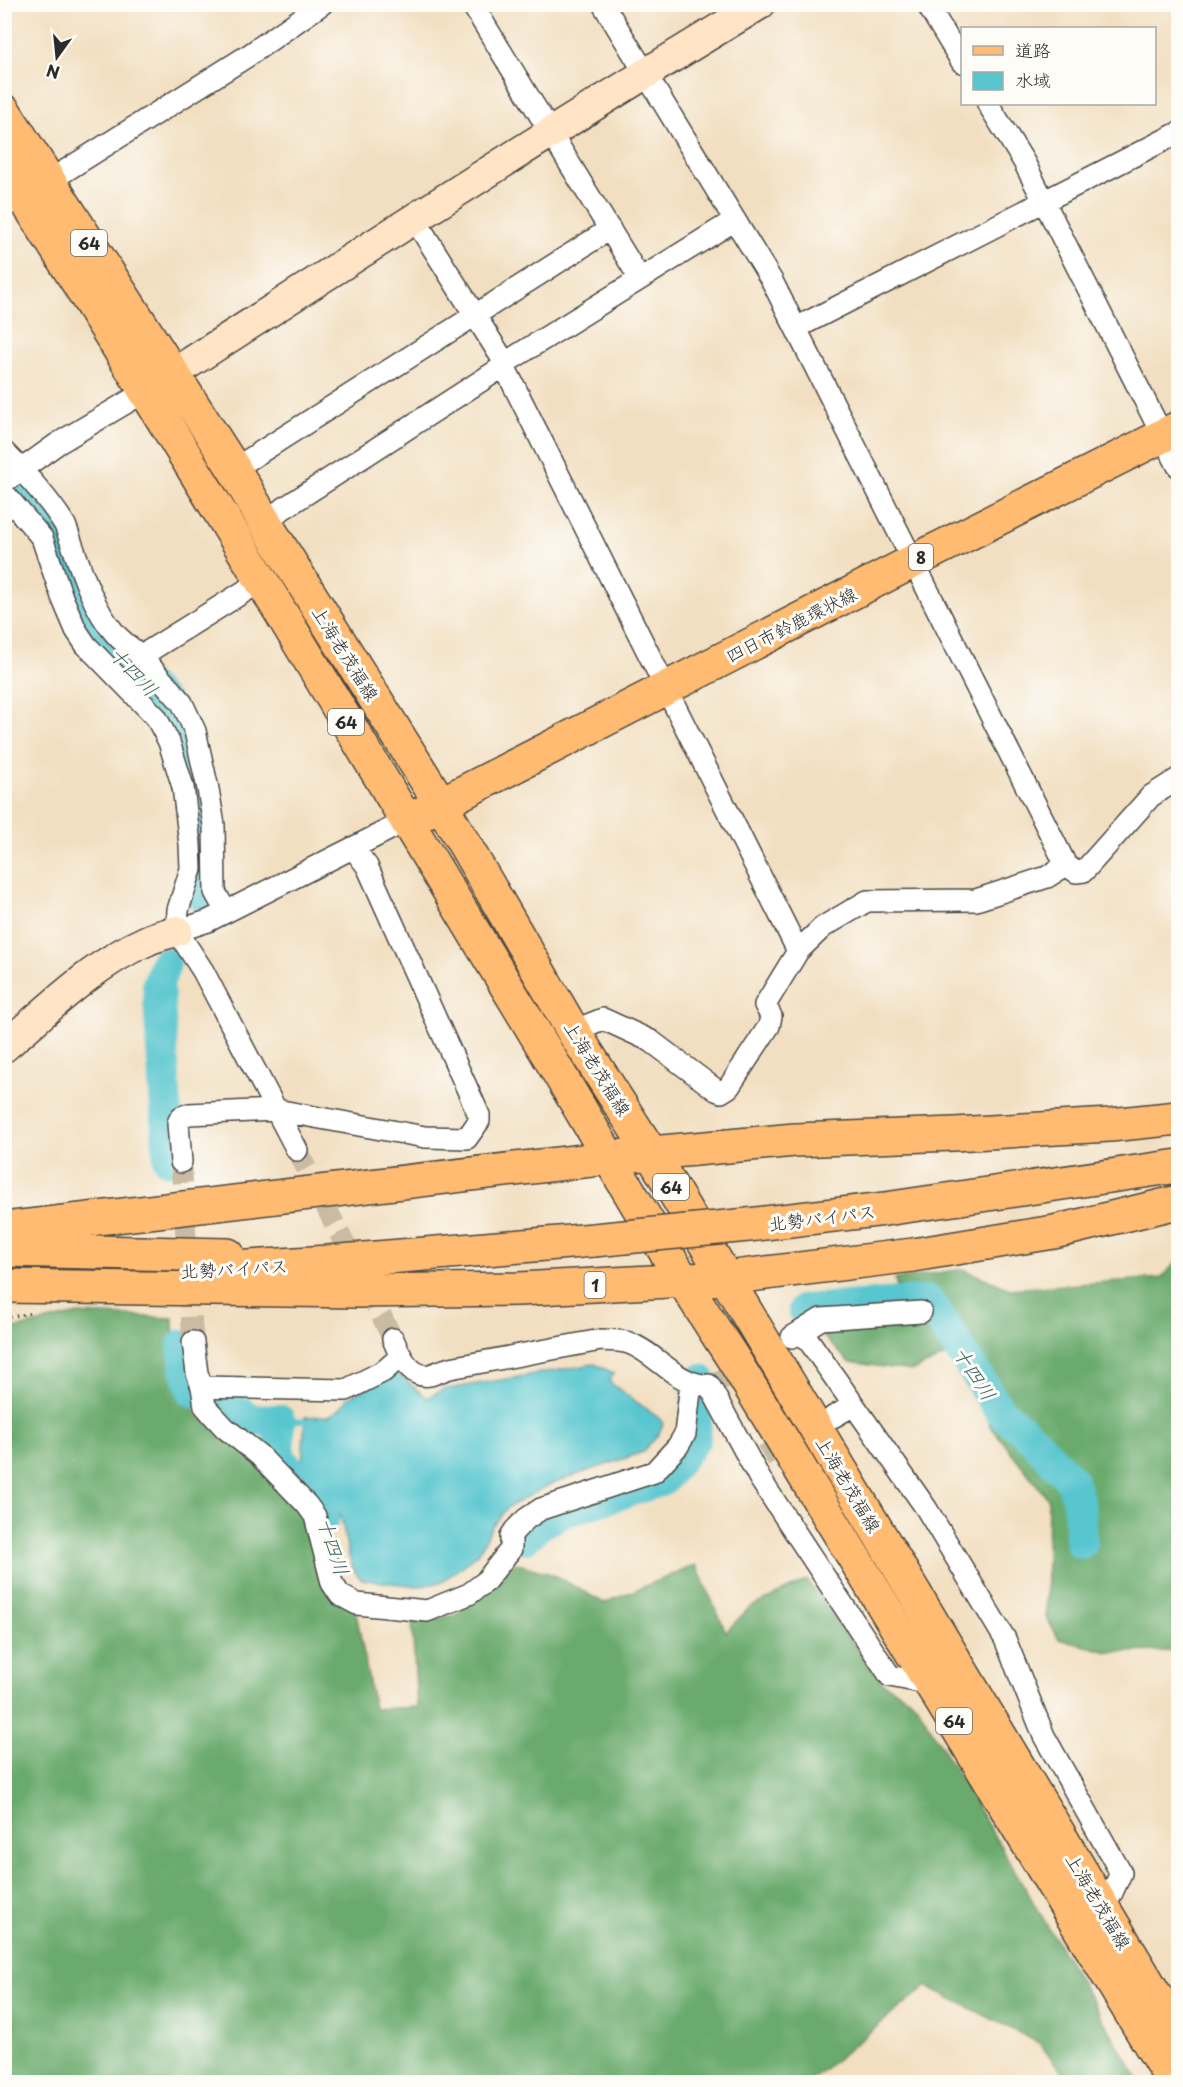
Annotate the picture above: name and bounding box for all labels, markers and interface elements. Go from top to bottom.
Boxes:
north arrow [27,27,87,87]
legend [961,27,1156,105]
text: 道路 [1015,36,1051,63]
text: N [44,59,62,86]
text: 水域 [1015,66,1051,93]
road number: 64 [71,230,107,256]
road number: 8 [909,544,933,570]
street label: 四日市鈴鹿環状線 [721,579,861,669]
street label: 上海老茂福線 [306,600,386,706]
water label: 十四川 [102,639,166,703]
road number: 64 [328,709,364,735]
street label: 上海老茂福線 [558,1015,638,1121]
road number: 64 [653,1174,689,1200]
street label: 北勢バイパス [767,1197,877,1237]
street label: 北勢バイパス [180,1252,288,1284]
road number: 1 [584,1272,606,1298]
water label: 十四川 [946,1340,1004,1406]
street label: 上海老茂福線 [810,1431,888,1537]
water label: 十四川 [310,1513,358,1579]
road number: 64 [936,1708,972,1734]
street label: 上海老茂福線 [1060,1848,1138,1954]

